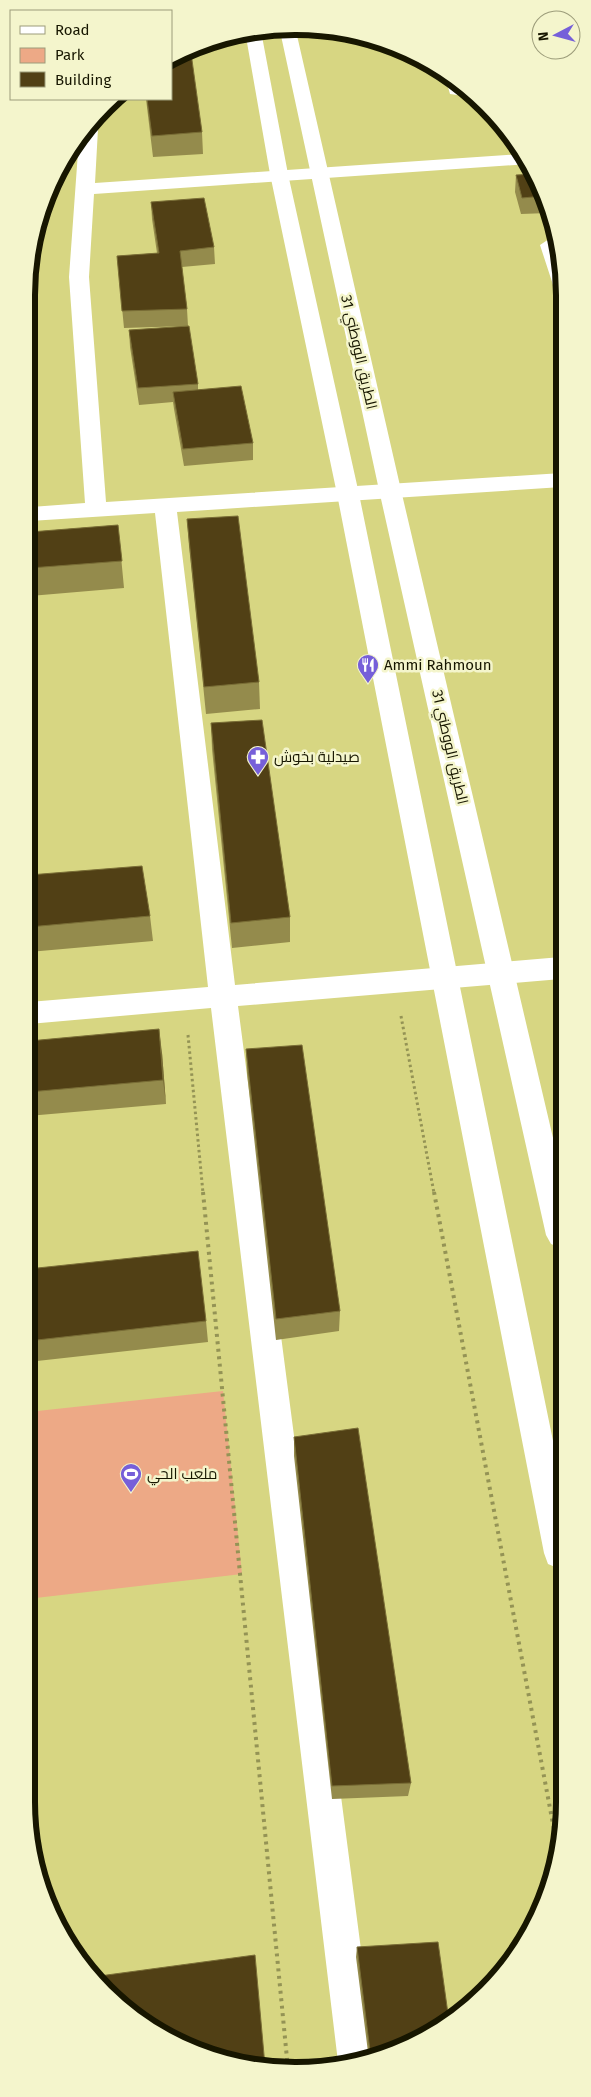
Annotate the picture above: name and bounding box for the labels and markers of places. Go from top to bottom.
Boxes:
restaurant icon: Ammi Rahmoun [356,653,380,684]
place label: Ammi Rahmoun [384,656,492,674]
pharmacy icon: صيدلية بخوش [246,745,270,776]
place label: صيدلية بخوش [274,748,360,767]
sports icon: ملعب الحي [119,1462,143,1493]
place label: ملعب الحي [147,1465,217,1486]

